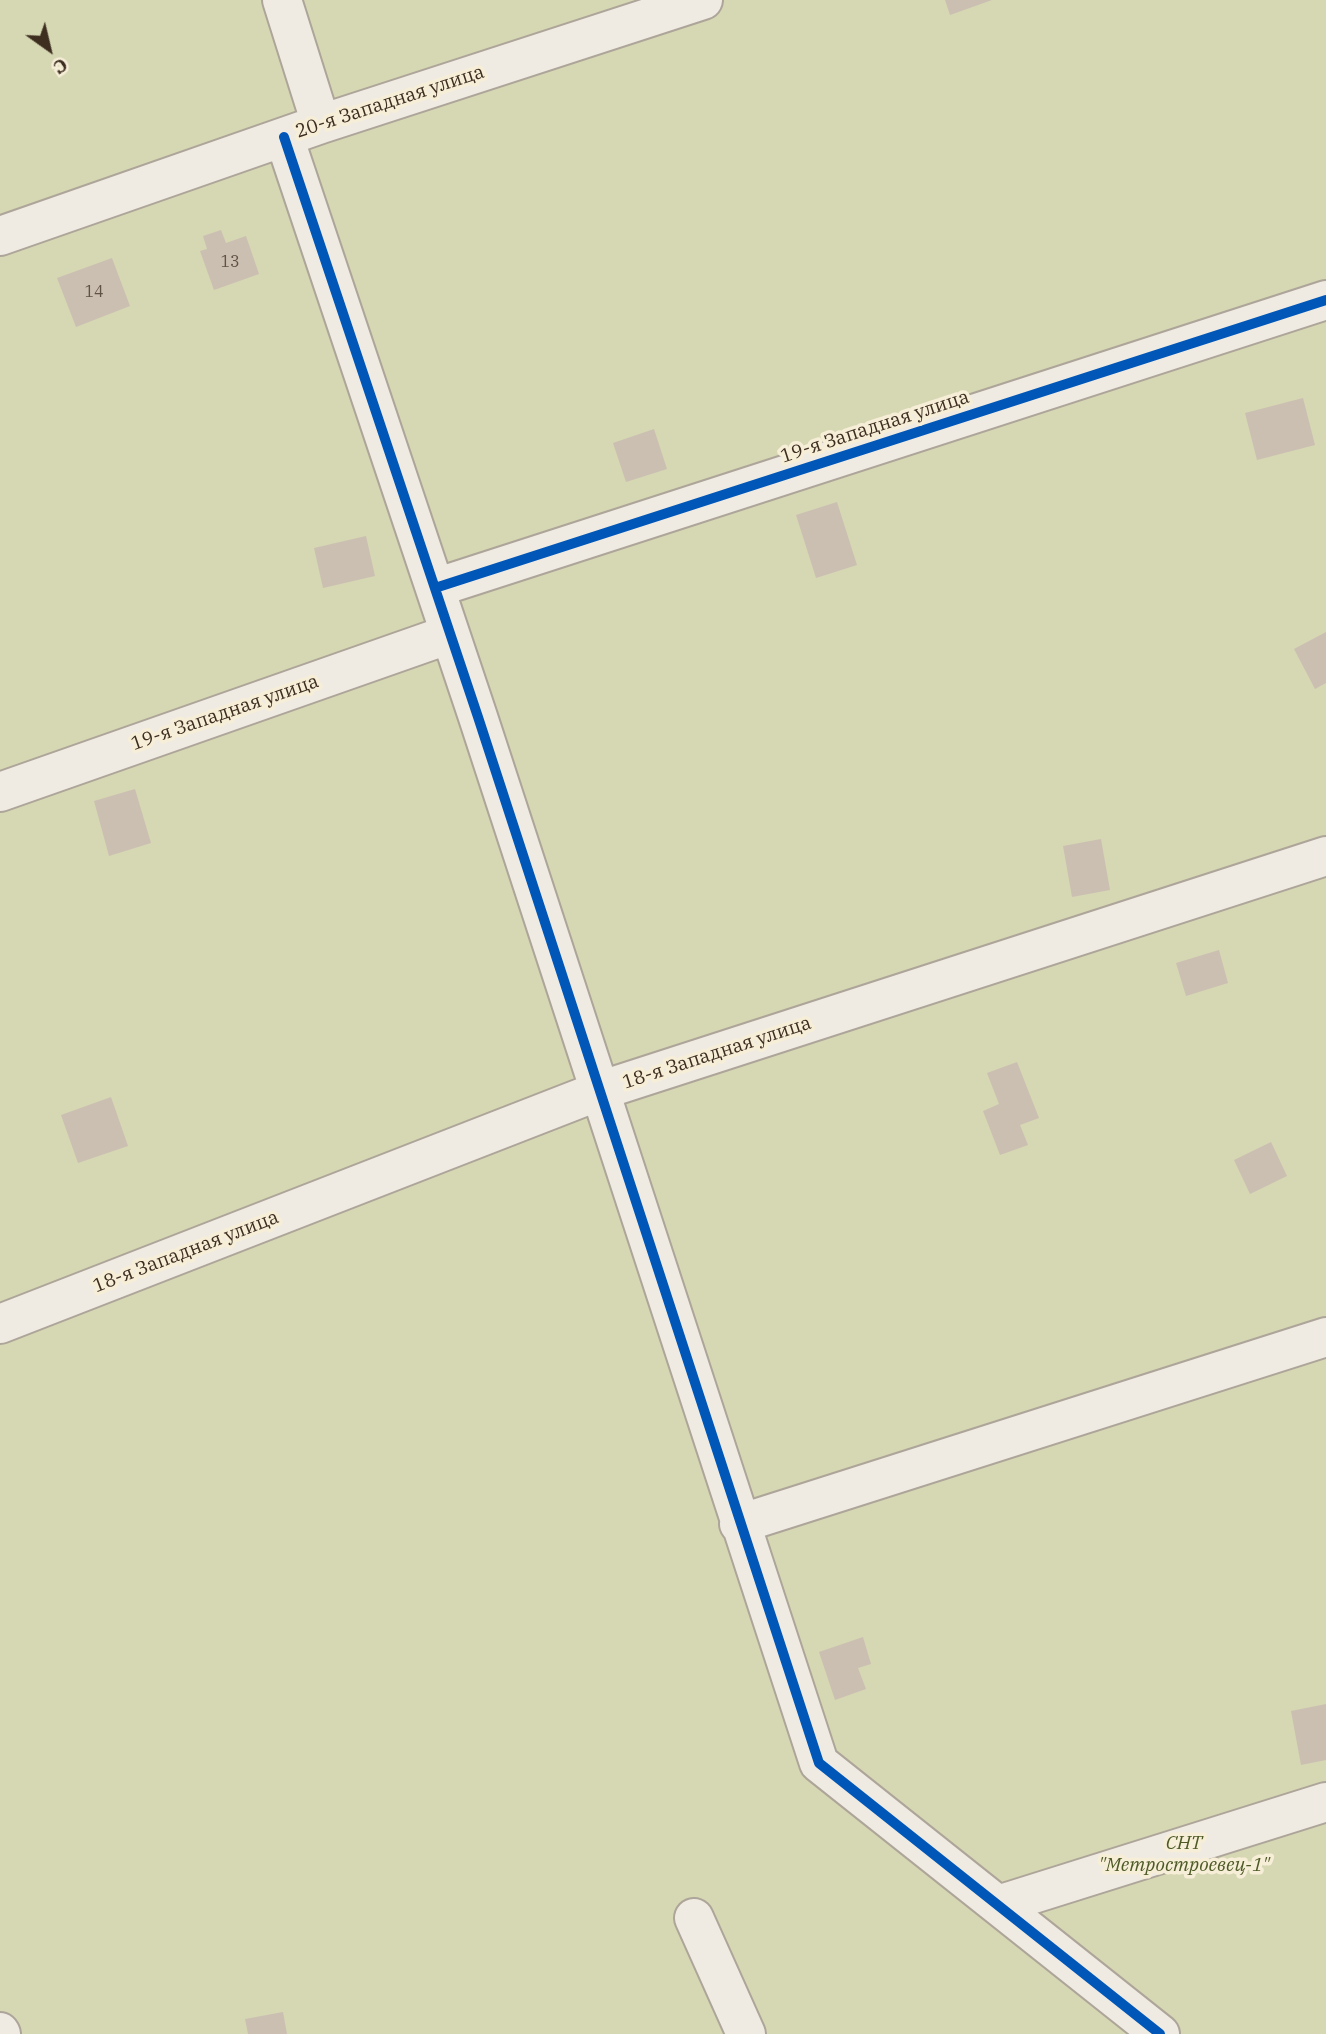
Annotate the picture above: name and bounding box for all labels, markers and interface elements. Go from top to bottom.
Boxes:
north arrow [14,14,84,84]
text: С [49,53,73,80]
street label: 20-я Западная улица [293,61,487,143]
house number: 13 [220,252,240,272]
house number: 14 [84,282,104,302]
street label: 19-я Западная улица [778,386,972,468]
street label: 19-я Западная улица [128,670,322,756]
street label: 18-я Западная улица [620,1012,814,1094]
street label: 18-я Западная улица [90,1206,282,1298]
park label: СНТ "Метростроевец-1" [1098,1833,1270,1877]

